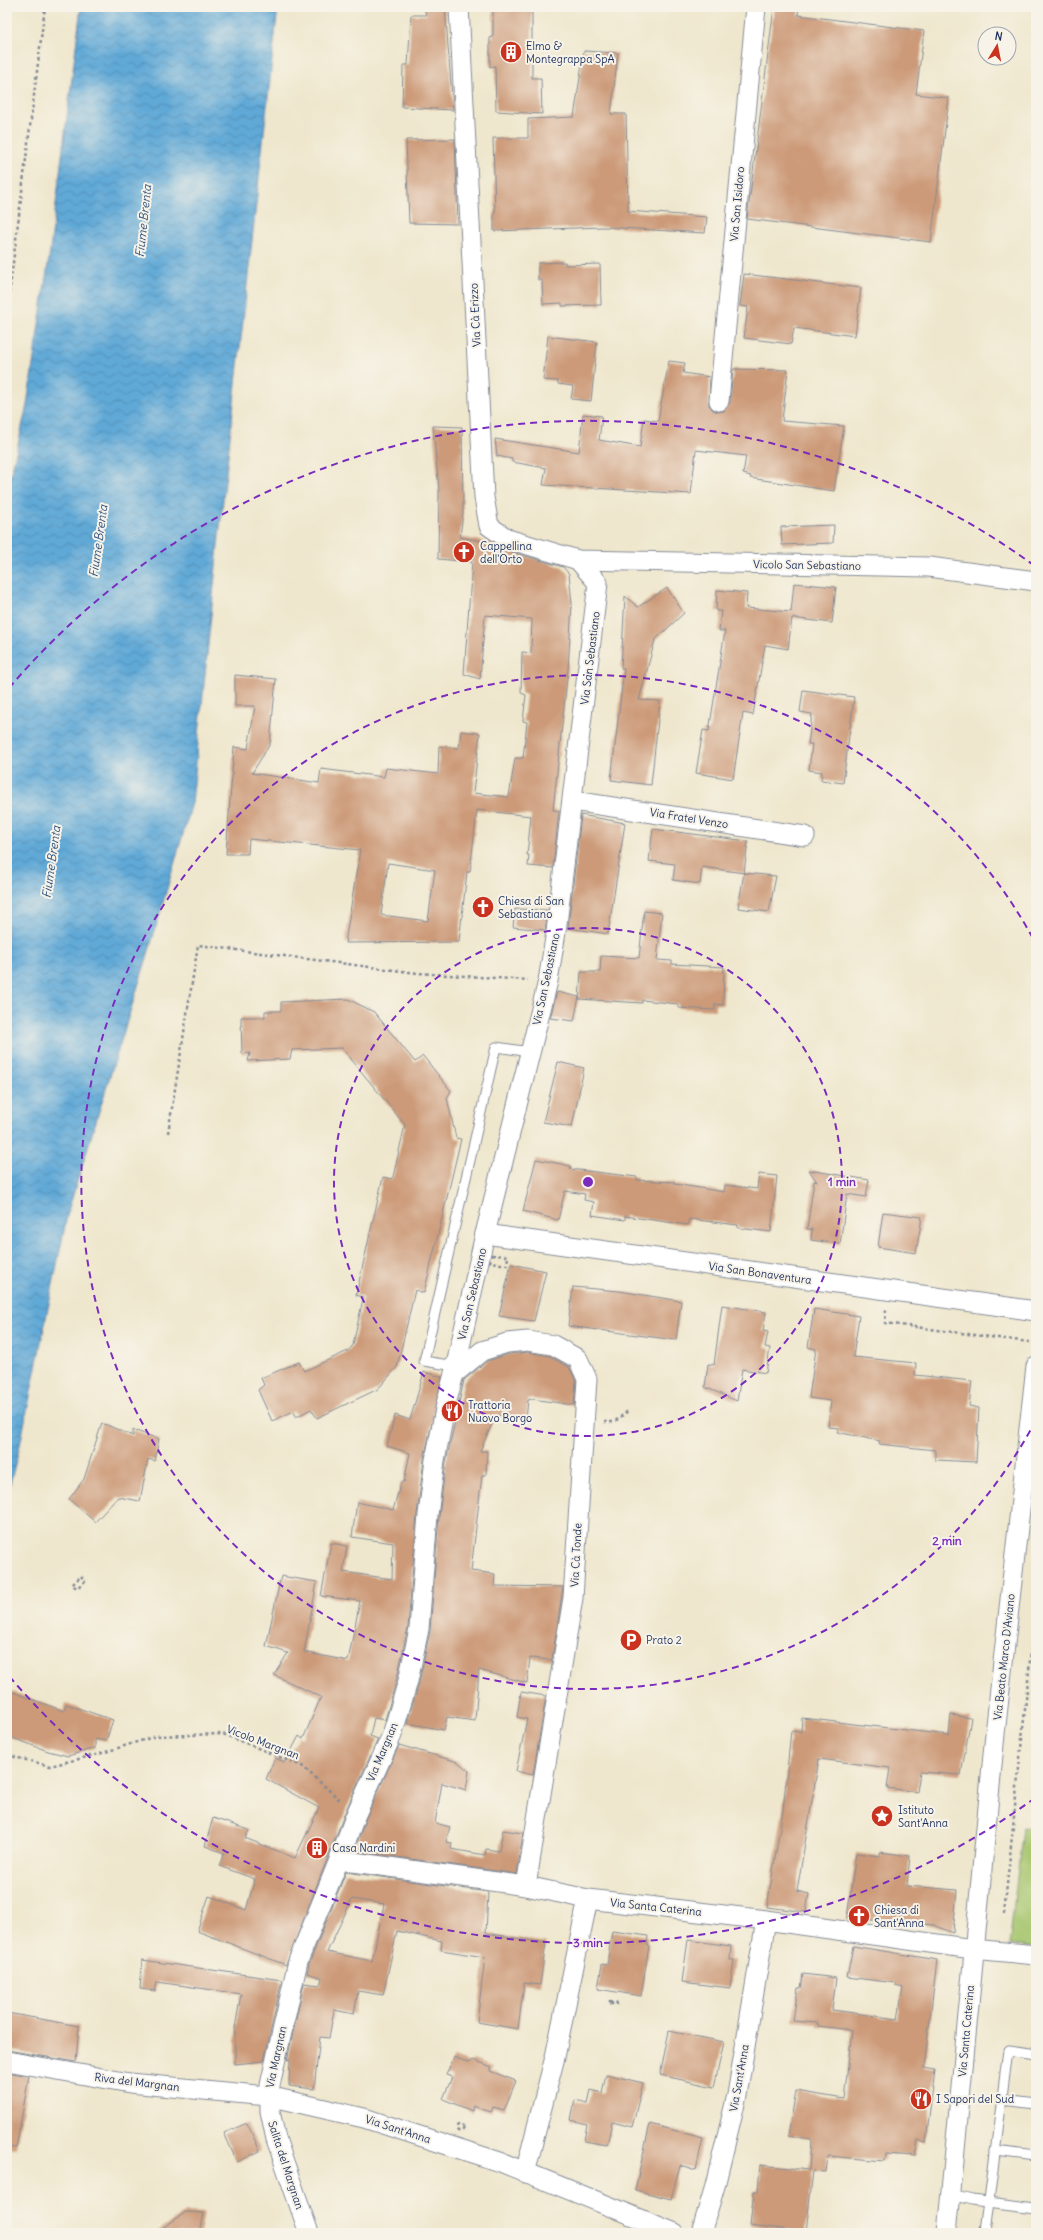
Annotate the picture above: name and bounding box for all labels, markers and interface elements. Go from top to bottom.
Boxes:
north arrow [977,26,1017,66]
text: N [994,29,1004,44]
building icon: Elmo & Montegrappa SpA [498,39,524,65]
place label: Elmo & Montegrappa SpA [526,39,614,66]
street label: Via San Isidoro [727,166,747,242]
water label: Fiume Brenta [132,183,154,258]
street label: Via Cà Erizzo [466,283,484,347]
water label: Fiume Brenta [85,503,111,578]
church icon: Cappellina dell'Orto [451,539,477,565]
place label: Cappellina dell'Orto [480,539,532,566]
street label: Vicolo San Sebastiano [753,557,861,573]
street label: Via San Sebastiano [577,610,603,706]
street label: Via Fratel Venzo [649,805,729,831]
water label: Fiume Brenta [38,824,64,899]
church icon: Chiesa di San Sebastiano [470,894,496,920]
place label: Chiesa di San Sebastiano [498,894,564,921]
street label: Via San Sebastiano [529,932,563,1026]
text: 1 min [828,1174,856,1189]
centre of rings [581,1175,595,1189]
street label: Via San Sebastiano [455,1247,489,1341]
street label: Via San Bonaventura [708,1259,812,1287]
restaurant icon: Trattoria Nuovo Borgo [439,1398,465,1424]
place label: Trattoria Nuovo Borgo [468,1398,532,1425]
street label: Via Cà Tonde [567,1522,585,1587]
text: 2 min [932,1533,962,1548]
street label: Via Beato Marco D'Aviano [990,1593,1018,1721]
parking icon: Prato 2 [618,1627,644,1653]
place label: Prato 2 [646,1633,682,1647]
street label: Via Margnan [363,1720,401,1784]
street label: Vicolo Margnan [225,1722,301,1762]
place icon: Istituto Sant'Anna [869,1803,895,1829]
place label: Istituto Sant'Anna [898,1803,948,1830]
building icon: Casa Nardini [304,1835,330,1861]
place label: Casa Nardini [332,1841,395,1855]
street label: Via Santa Caterina [609,1895,703,1919]
church icon: Chiesa di Sant'Anna [846,1903,872,1929]
place label: Chiesa di Sant'Anna [874,1903,924,1930]
text: 3 min [573,1935,603,1950]
street label: Via Santa Caterina [955,1985,977,2077]
street label: Via Margnan [263,2025,289,2089]
street label: Via Sant'Anna [726,2043,752,2113]
street label: Riva del Margnan [94,2070,180,2094]
restaurant icon: I Sapori del Sud [908,2086,934,2112]
place label: I Sapori del Sud [936,2092,1015,2106]
street label: Via Sant'Anna [363,2112,433,2146]
street label: Salita del Margnan [265,2119,307,2211]

